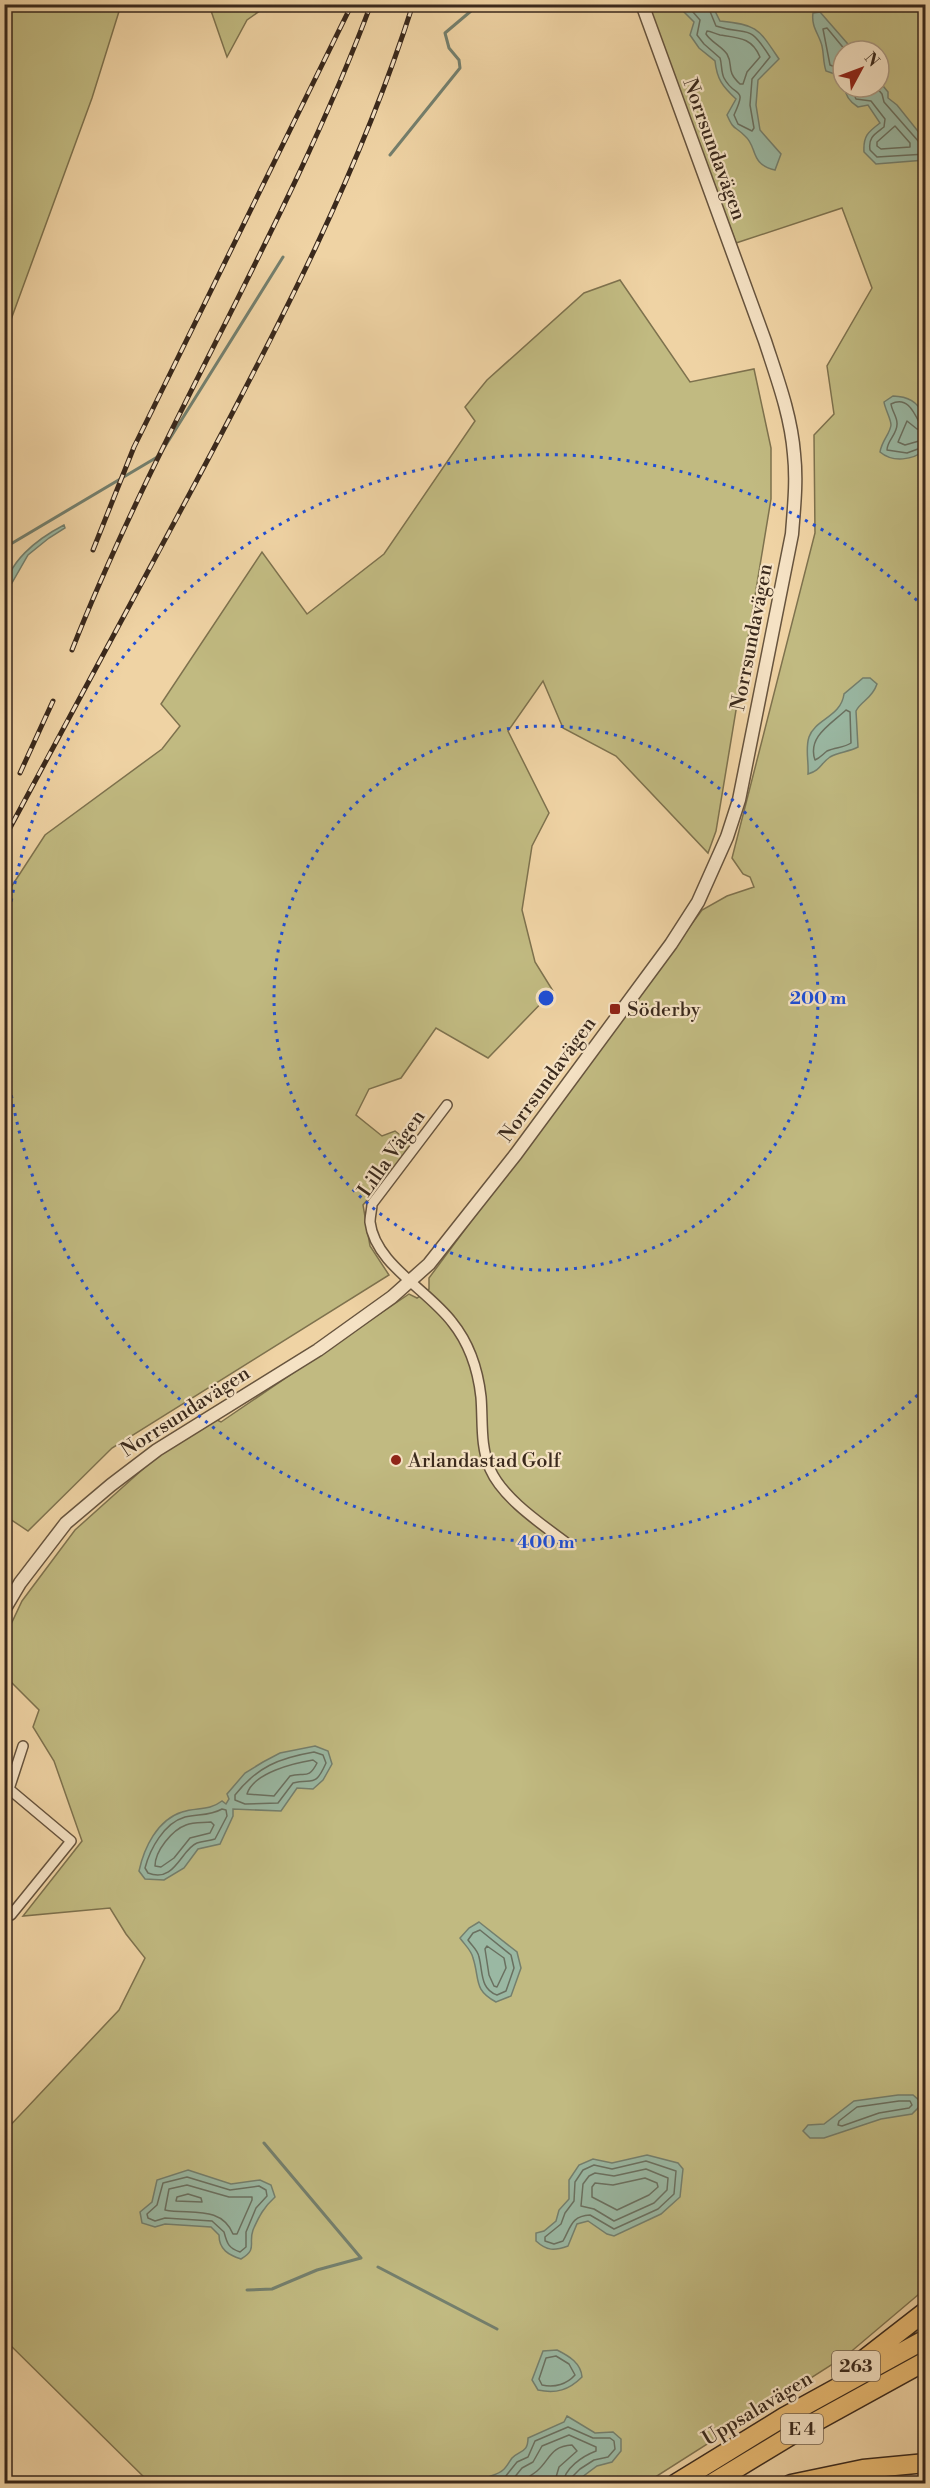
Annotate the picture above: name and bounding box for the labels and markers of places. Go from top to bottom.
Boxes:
centre of rings [536,988,556,1008]
place label: Söderby [627,998,701,1023]
marker: Söderby [608,1002,622,1016]
place label: Arlandastad Golf [407,1449,561,1474]
marker: Arlandastad Golf [389,1453,403,1467]

